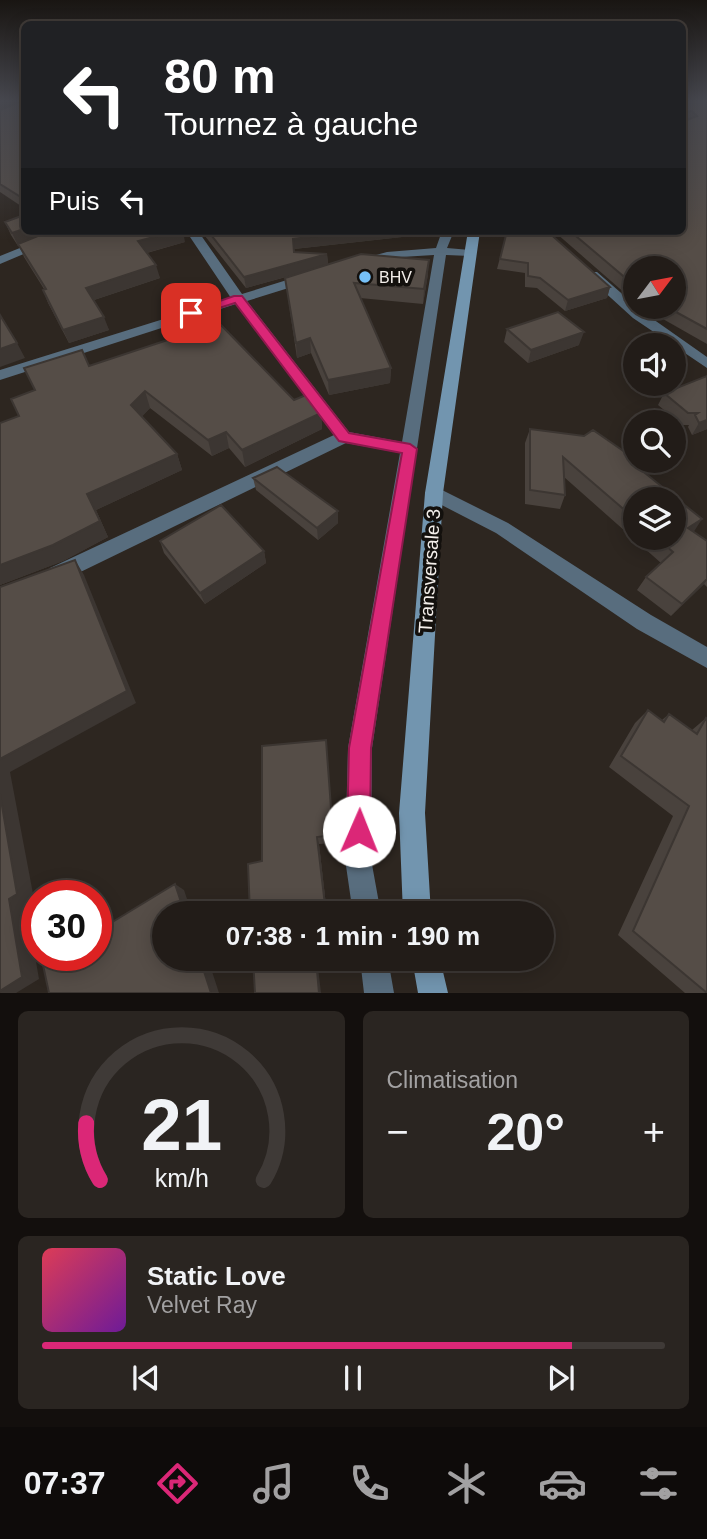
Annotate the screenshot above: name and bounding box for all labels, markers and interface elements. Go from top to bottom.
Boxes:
icon: left [49,49,140,140]
text: 80 m [164,49,276,103]
text: Tournez à gauche [164,106,418,142]
icon: left [114,182,152,220]
text: Puis [49,186,100,216]
north arrow [623,256,686,318]
map controls [623,256,686,550]
marker: BHV [357,269,373,285]
place label: BHV [379,269,412,286]
pin [161,283,221,343]
icon: arrive [172,294,210,332]
button: sound [623,333,686,396]
button: search [623,410,686,473]
button: layers [623,487,686,550]
street label: Transversale 3 [415,508,444,634]
position arrow [322,794,396,868]
speed limit sign: 30 [21,880,112,971]
text: 07:38 · 1 min · 190 m [226,921,480,951]
text: Climatisation [387,1067,518,1093]
text: 21 [141,1085,222,1166]
text: 20° [486,1103,565,1161]
text: − [387,1111,409,1153]
text: + [643,1111,665,1153]
text: km/h [154,1164,208,1192]
text: Static Love [147,1261,286,1291]
text: Velvet Ray [147,1292,257,1318]
icon: previous [127,1359,165,1397]
icon: pause [334,1359,372,1397]
icon: next [542,1359,580,1397]
icon: directions [153,1459,202,1508]
icon: music [249,1459,298,1508]
icon: phone [345,1459,394,1508]
icon: climate [442,1459,491,1508]
icon: car [538,1459,587,1508]
icon: filters [634,1459,683,1508]
text: 07:37 [24,1465,105,1501]

